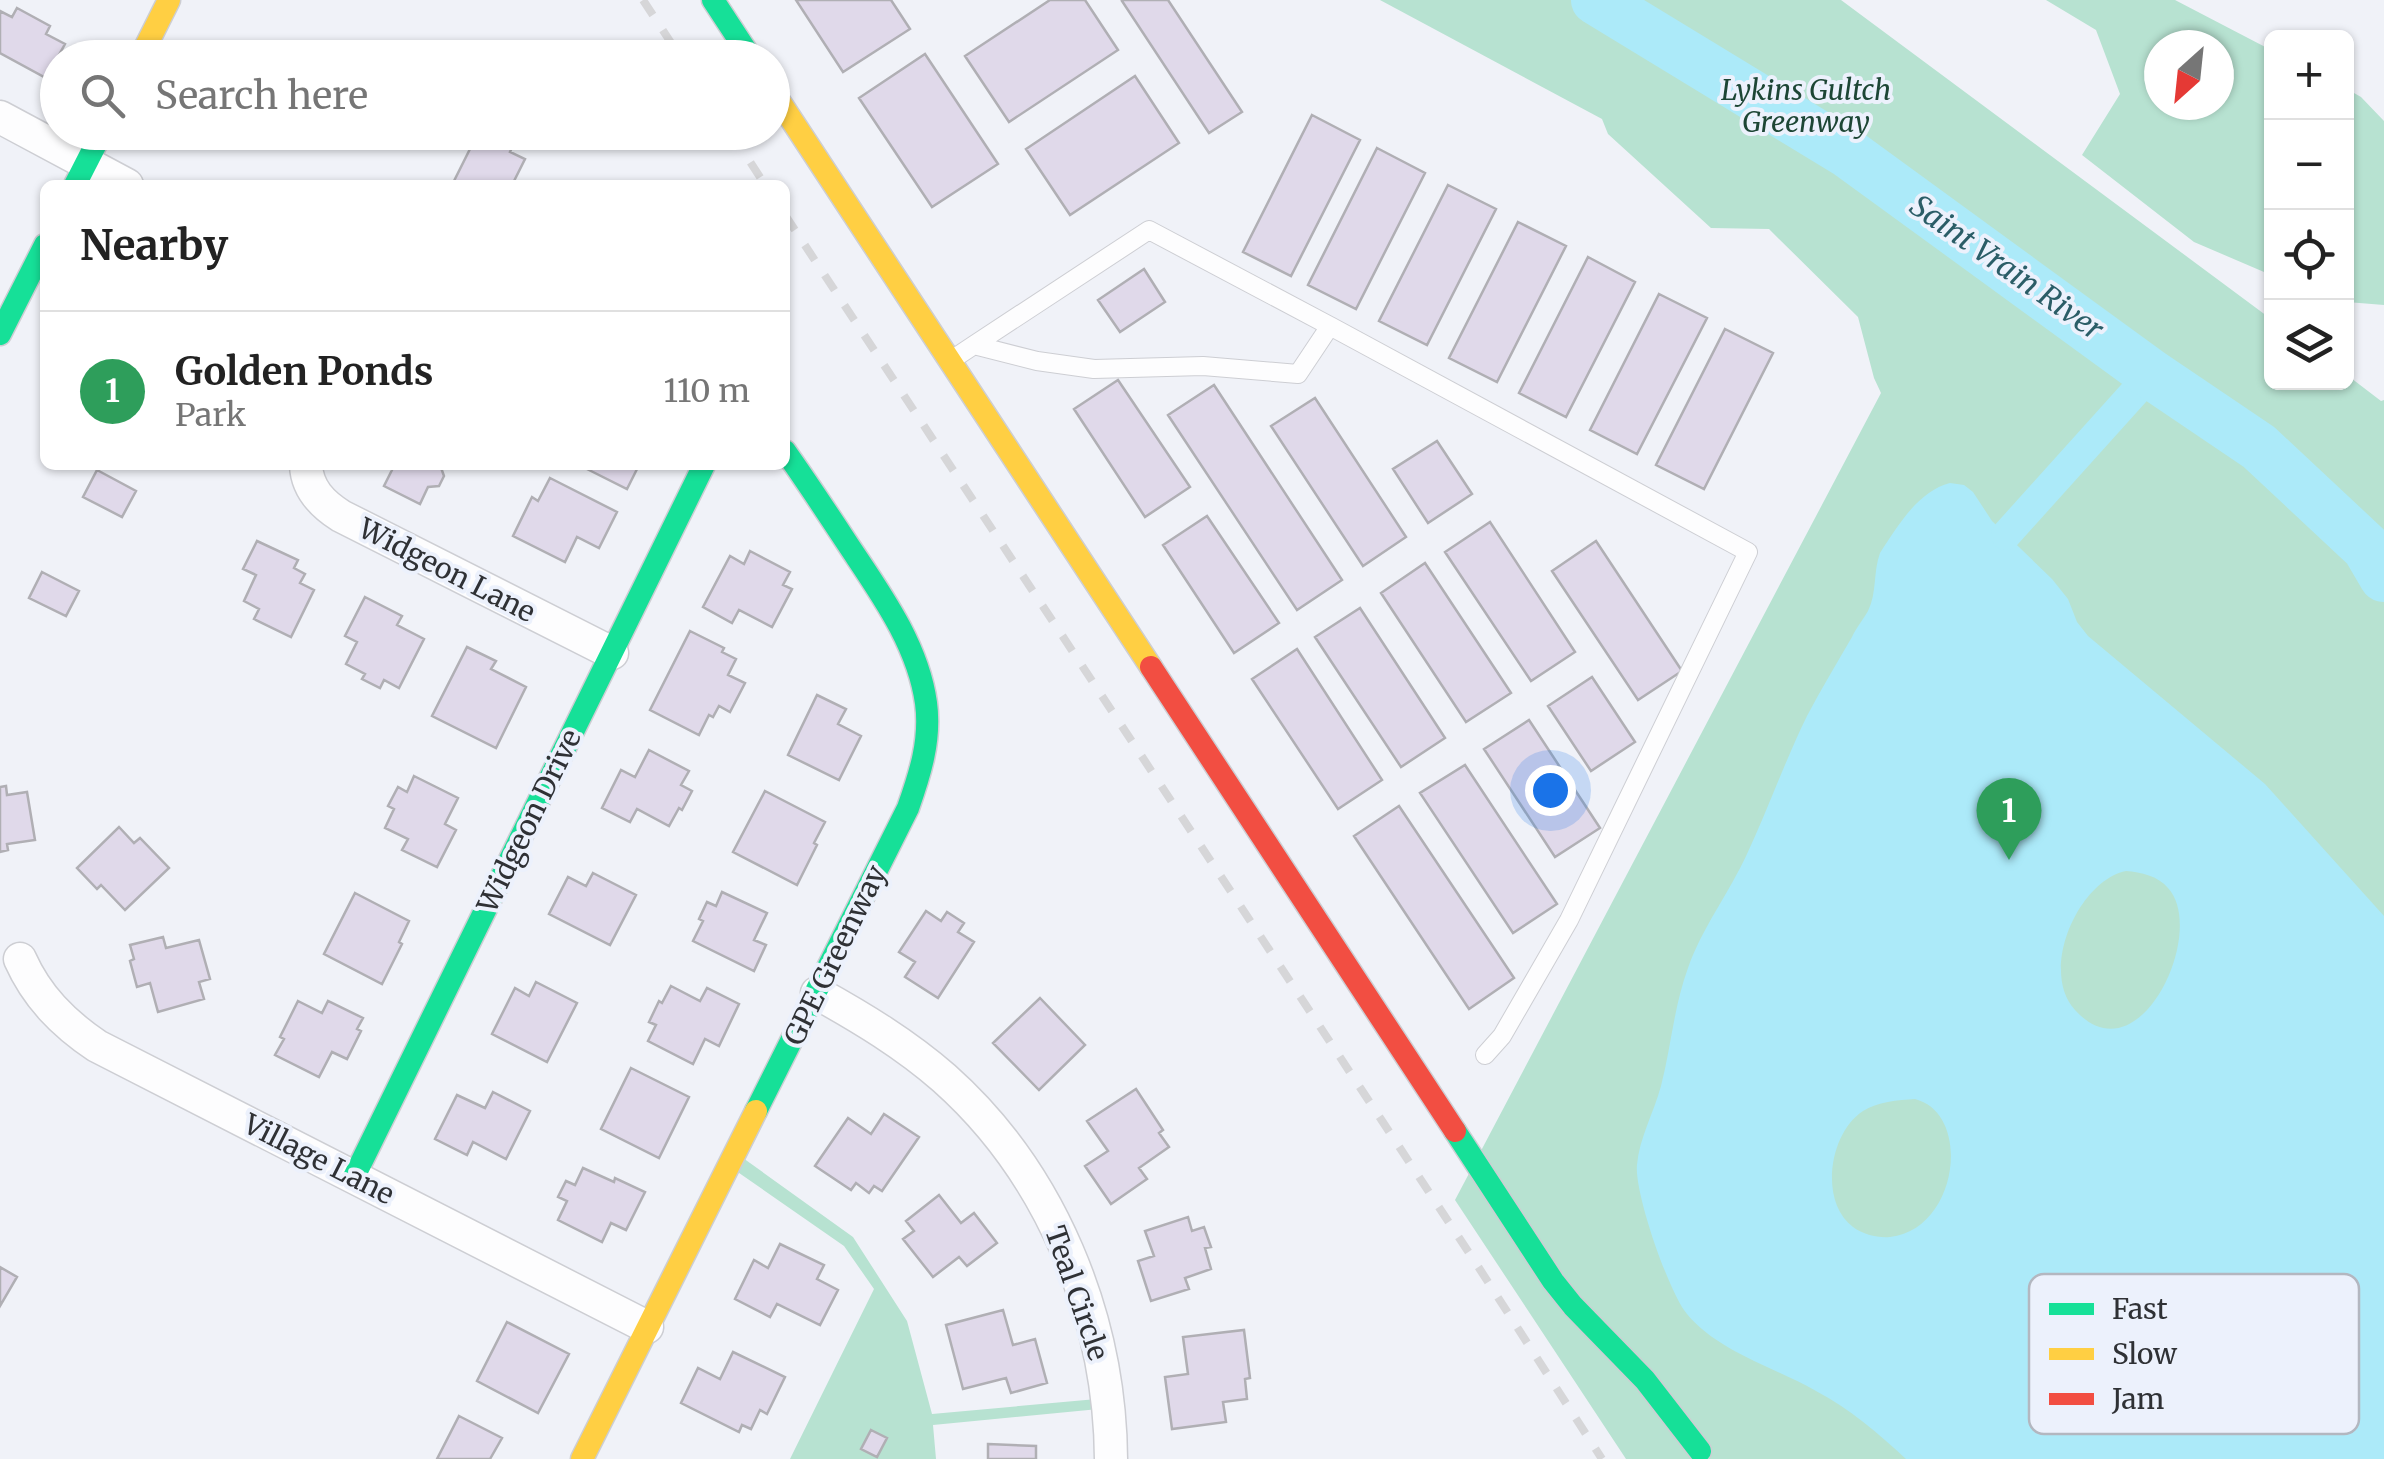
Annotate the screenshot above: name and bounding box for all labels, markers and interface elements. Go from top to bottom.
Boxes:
north arrow [2144,30,2234,120]
map controls [2264,30,2354,390]
button: + [2264,30,2354,120]
search box [40,40,790,150]
icon: search [75,68,130,123]
text: Search here [155,72,368,119]
park label: Lykins Gultch Greenway [1721,72,1891,140]
button: − [2264,120,2354,210]
water label: Saint Vrain River [1903,186,2112,348]
button: locate [2264,210,2354,300]
text: Nearby [80,219,228,271]
button: layers [2264,300,2354,390]
text: Golden Ponds [175,348,433,395]
text: 1 [105,371,120,411]
text: 110 m [663,371,750,411]
text: Park [175,395,246,435]
street label: Widgeon Lane [352,510,541,630]
street label: Widgeon Drive [469,723,589,919]
your location [1525,765,1576,816]
pin: 1 [1976,778,2042,860]
street label: GPE Greenway [776,858,894,1051]
street label: Village Lane [237,1105,400,1212]
street label: Teal Circle [1037,1221,1117,1365]
legend [2029,1274,2359,1434]
text: Fast [2112,1291,2168,1327]
text: Slow [2112,1336,2177,1372]
text: Jam [2111,1381,2165,1417]

